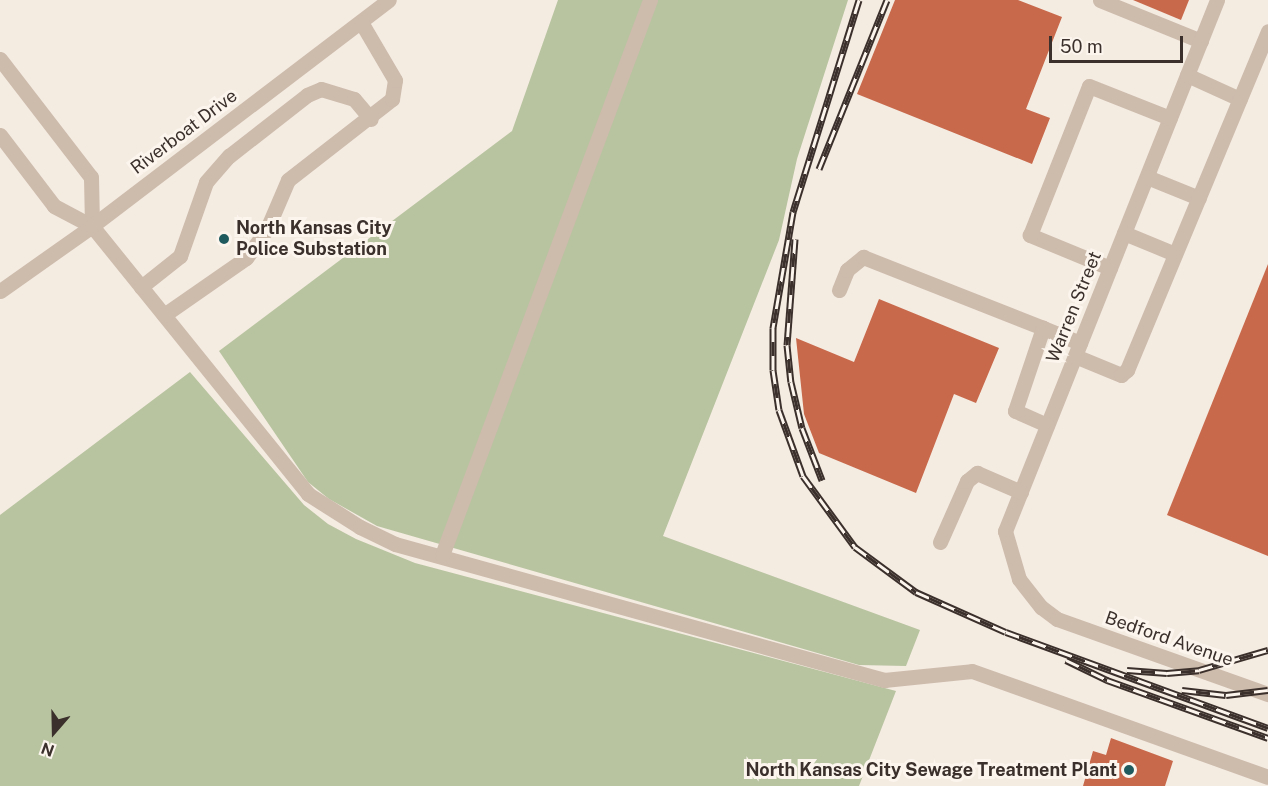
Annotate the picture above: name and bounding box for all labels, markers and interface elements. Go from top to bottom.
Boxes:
scale bar [1052,24,1186,62]
text: 50 m [1060,36,1103,57]
street label: Riverboat Drive [127,85,241,179]
place label: North Kansas City Police Substation [236,218,392,260]
marker: North Kansas City Police Substation [217,232,231,246]
street label: Warren Street [1042,248,1106,366]
street label: Bedford Avenue [1102,607,1236,671]
north arrow [24,702,84,762]
text: N [39,738,57,760]
place label: North Kansas City Sewage Treatment Plant [745,759,1117,781]
marker: North Kansas City Sewage Treatment Plant [1122,763,1136,777]

